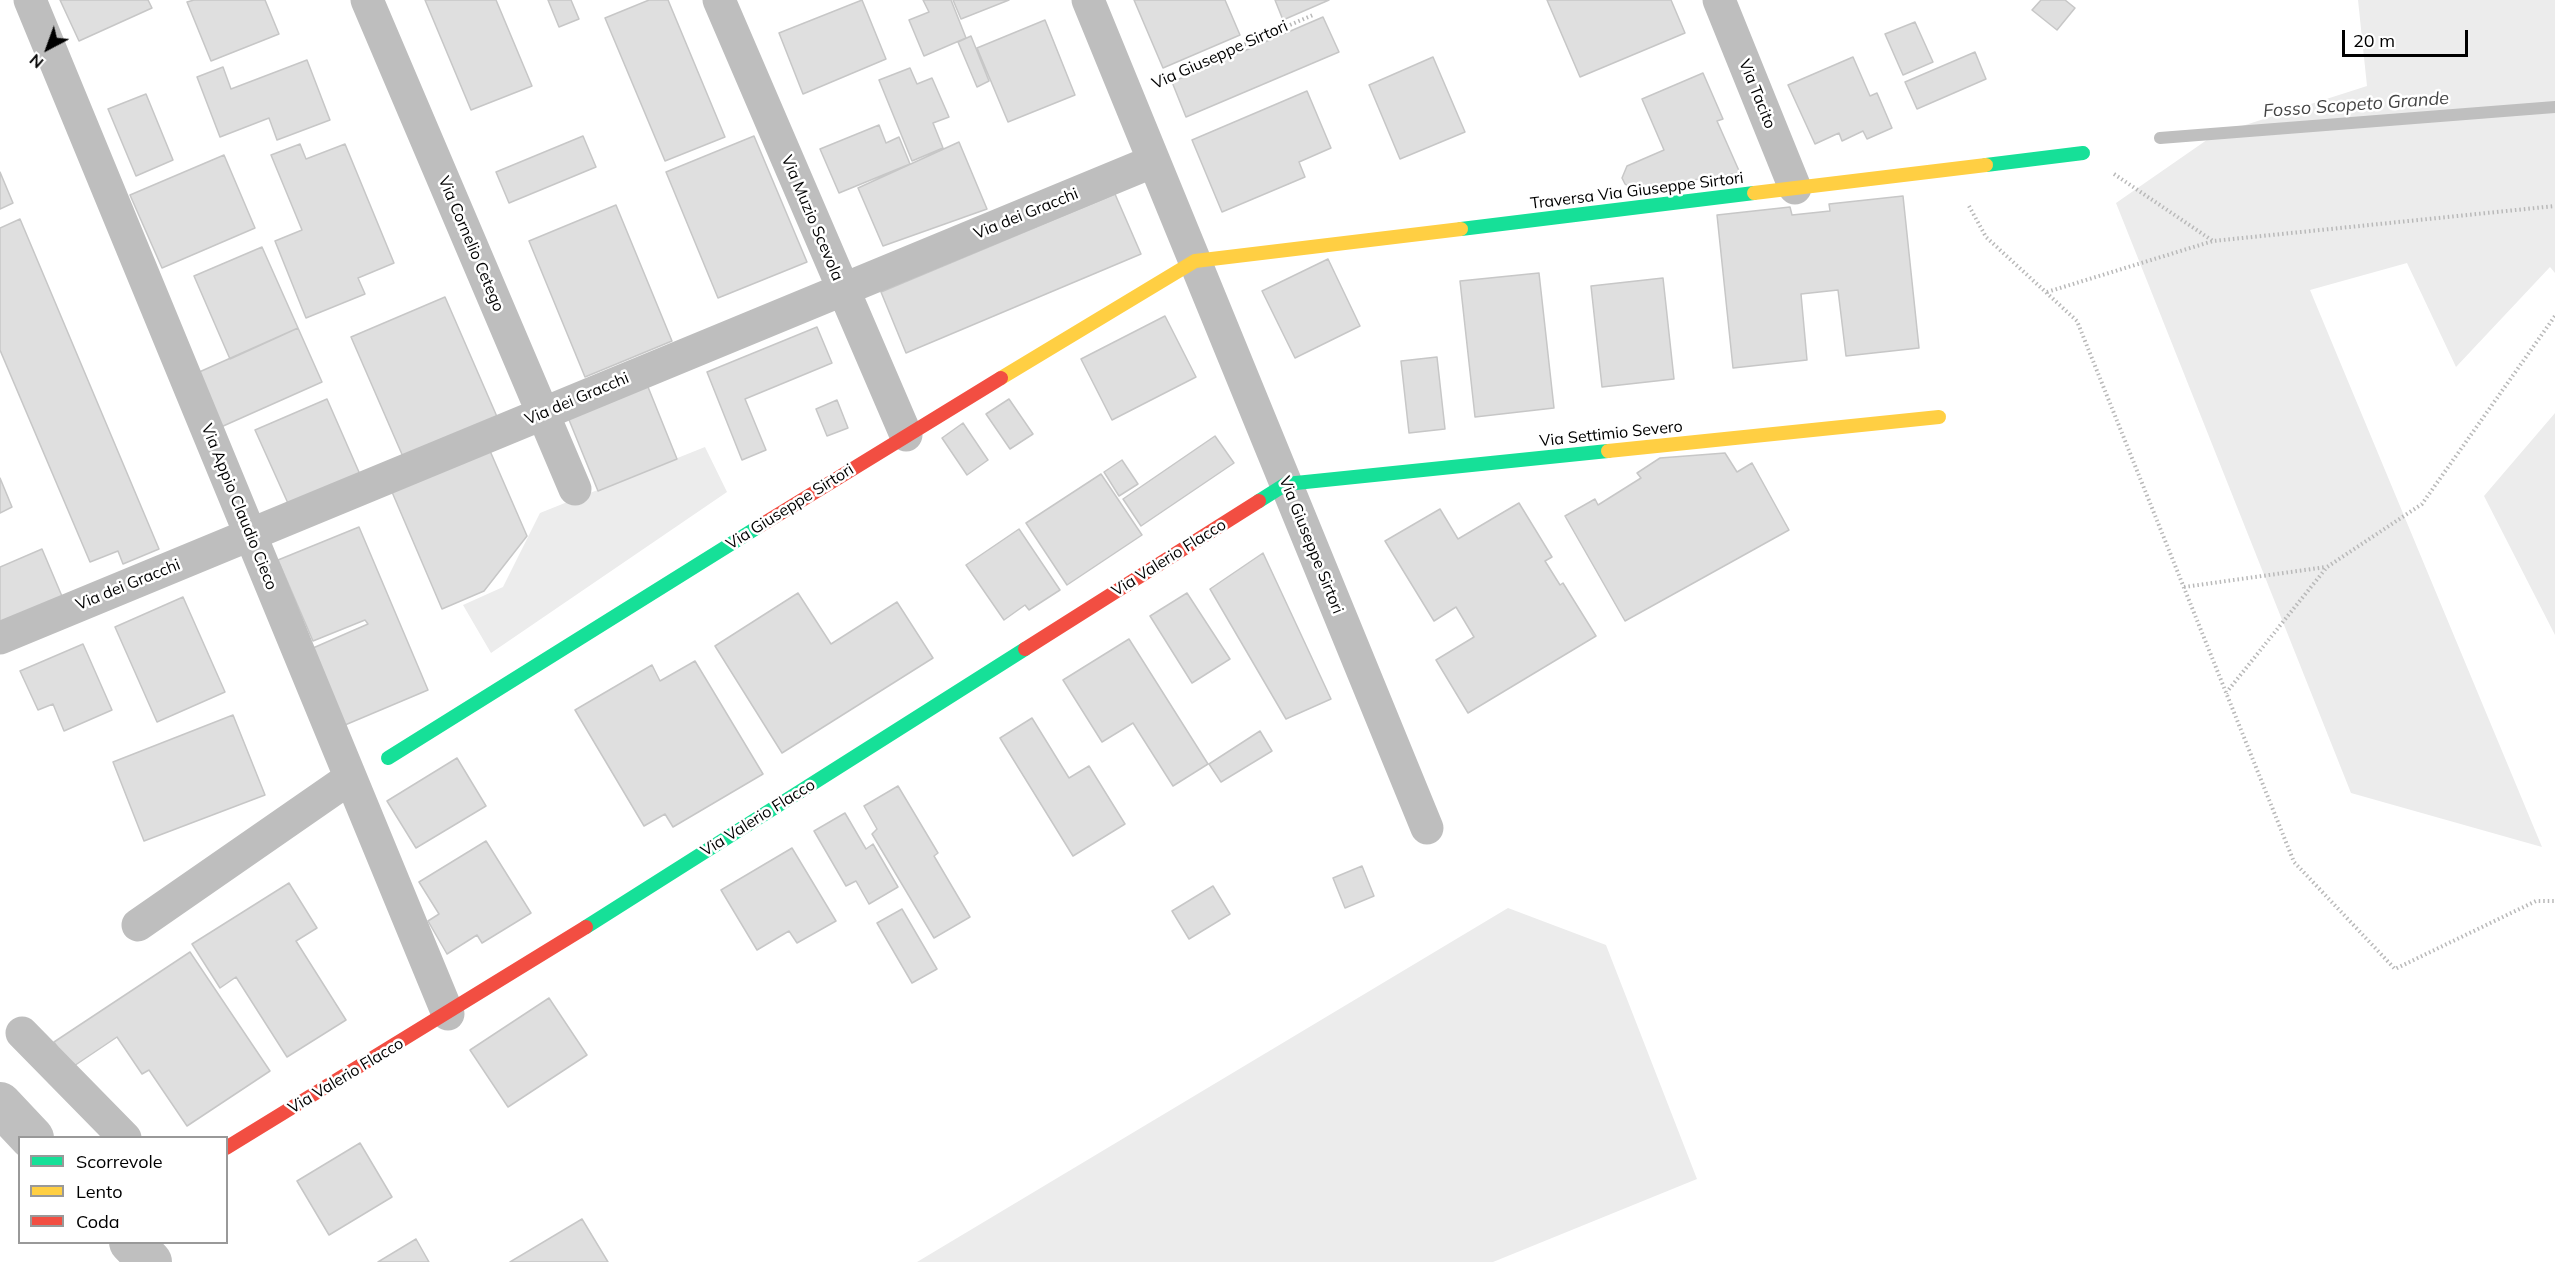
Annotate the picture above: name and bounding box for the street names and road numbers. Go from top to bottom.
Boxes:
street label: Via Giuseppe Sirtori [1149,16,1291,94]
street label: Via Tacito [1734,56,1780,132]
street label: Via Muzio Scevola [777,152,847,284]
street label: Traversa Via Giuseppe Sirtori [1529,168,1745,214]
street label: Via Cornelio Cetego [434,173,508,315]
street label: Via dei Gracchi [971,184,1081,244]
street label: Via dei Gracchi [522,368,632,430]
street label: Via Settimio Severo [1538,417,1684,451]
street label: Via Appio Claudio Cieco [197,421,281,593]
street label: Via Giuseppe Sirtori [723,460,857,554]
street label: Via Giuseppe Sirtori [1275,473,1347,617]
street label: Via Valerio Flacco [1108,515,1230,601]
street label: Via dei Gracchi [73,555,183,615]
street label: Via Valerio Flacco [697,775,819,861]
street label: Via Valerio Flacco [285,1034,407,1118]

